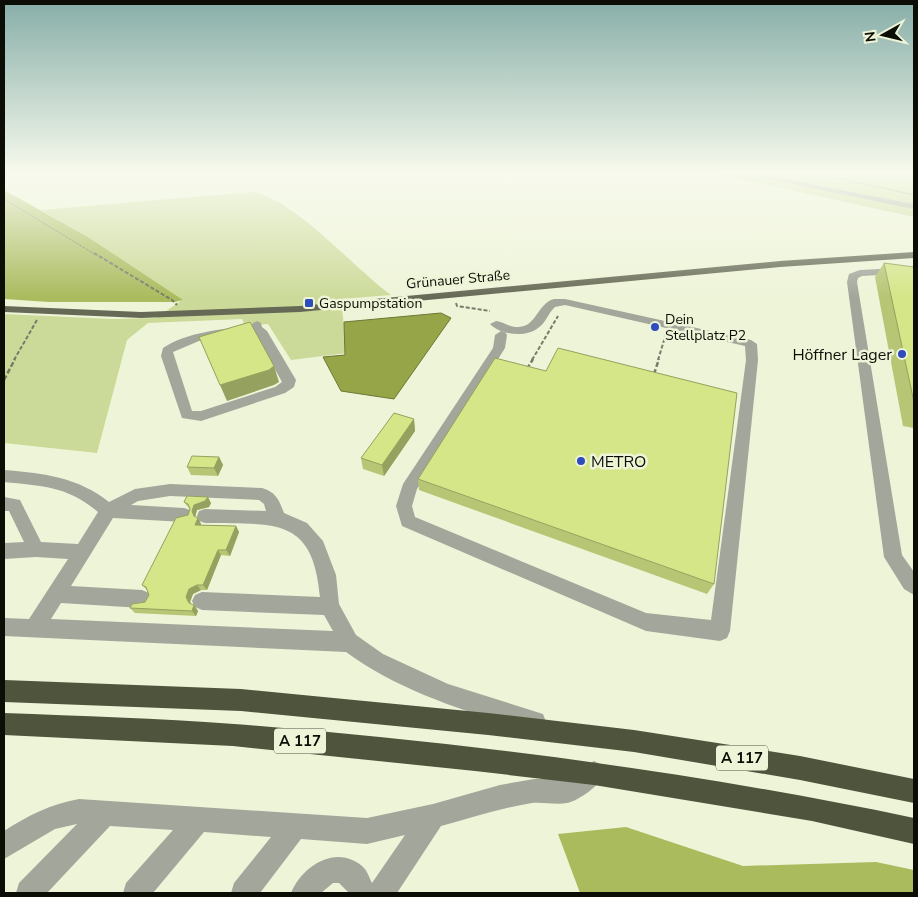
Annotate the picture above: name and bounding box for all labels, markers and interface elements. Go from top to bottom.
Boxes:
north arrow [858,10,908,60]
text: N [860,30,881,43]
street label: Grünauer Straße [405,265,511,294]
place label: Gaspumpstation [319,294,422,313]
marker: Gaspumpstation [303,297,315,309]
place label: Dein Stellplatz P2 [665,310,746,345]
marker: Dein Stellplatz P2 [649,321,661,333]
place label: Höffner Lager [792,344,892,366]
marker: Höffner Lager [896,348,908,360]
place label: METRO [591,451,646,473]
marker: METRO [575,455,587,467]
road number: A 117 [274,728,326,754]
road number: A 117 [716,746,768,770]

